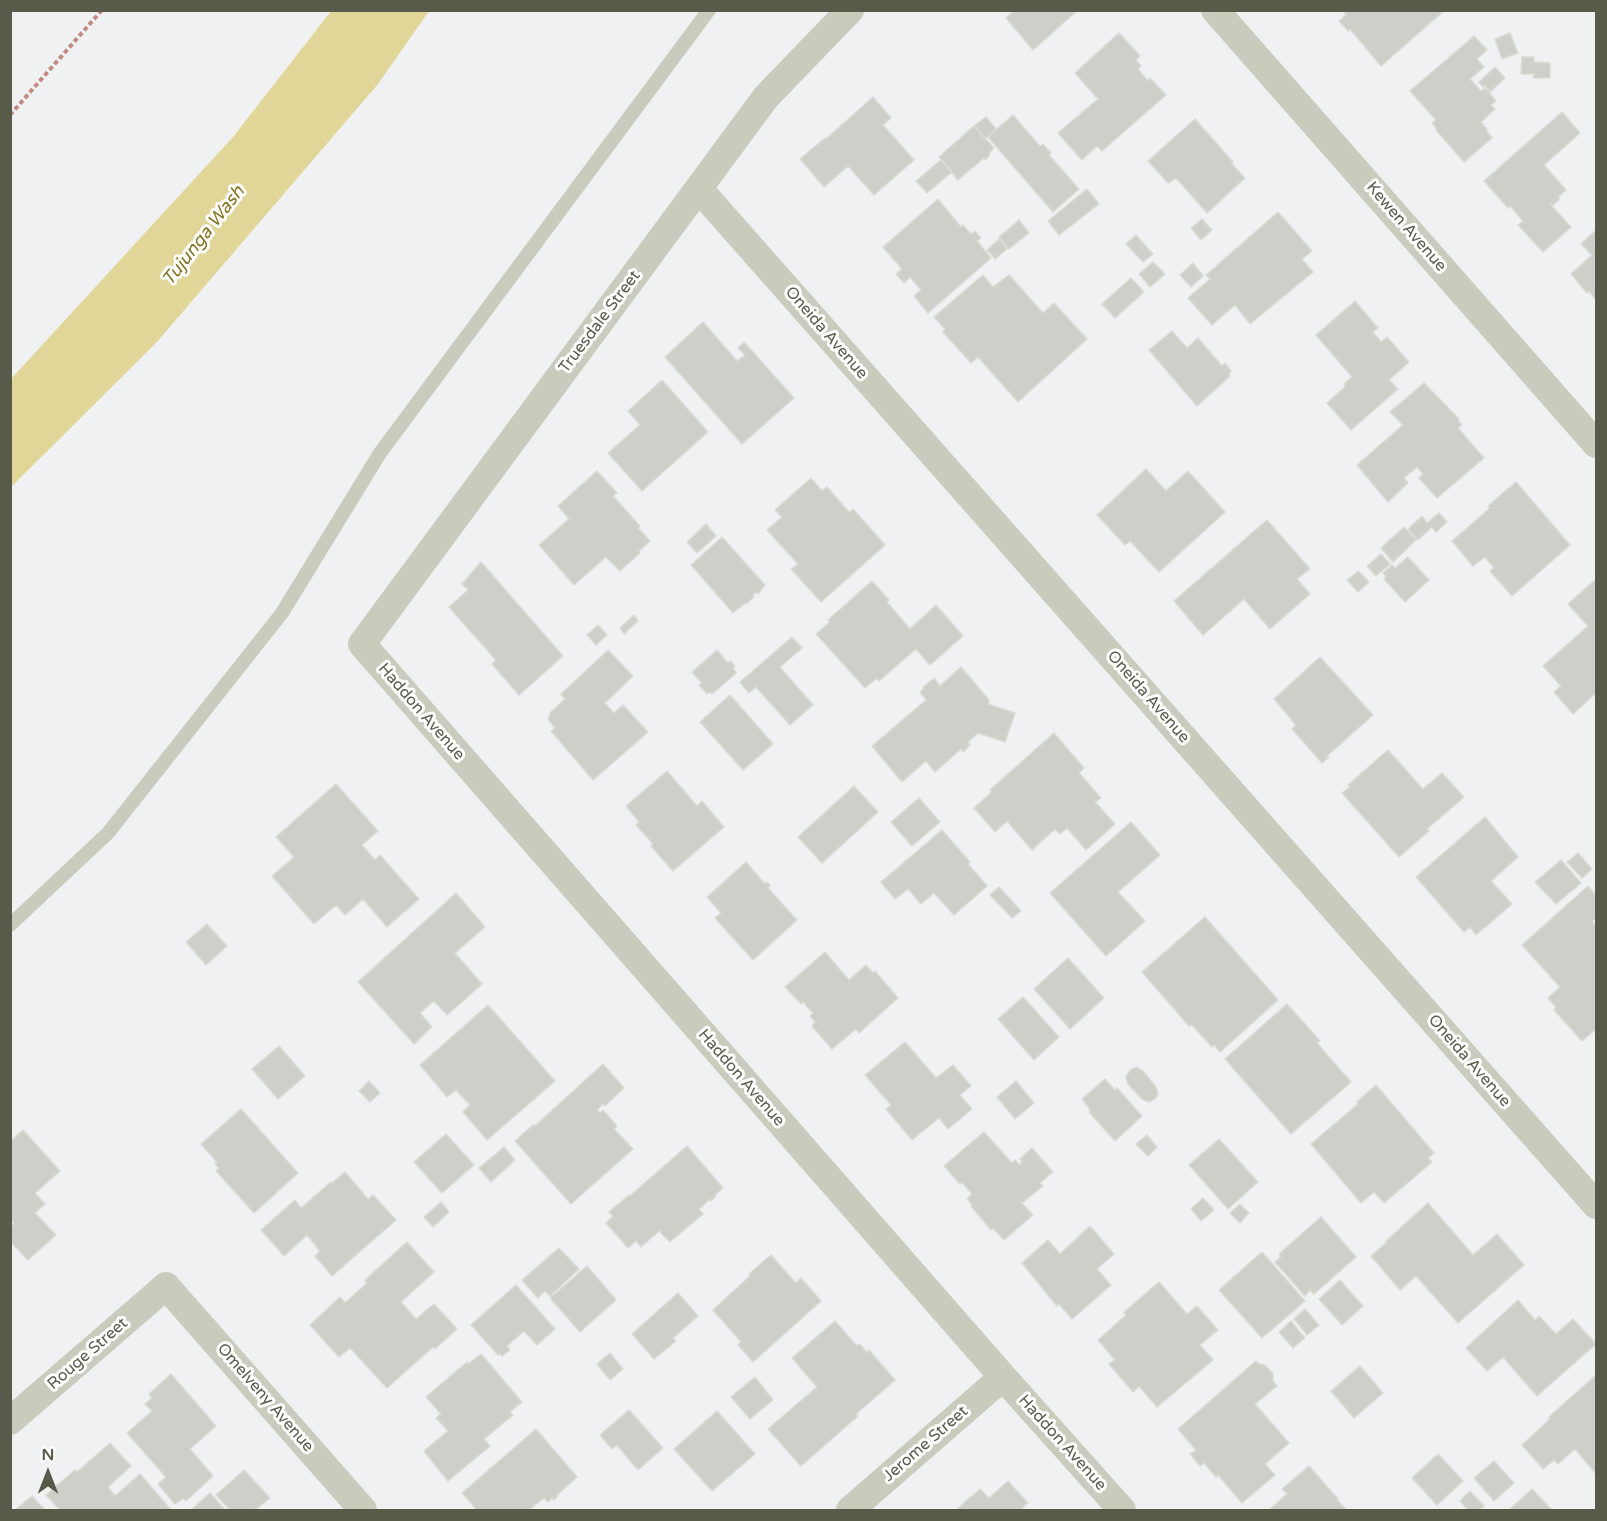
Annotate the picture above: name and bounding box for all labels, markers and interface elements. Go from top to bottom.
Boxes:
street label: Kewen Avenue [1362,178,1450,276]
water label: Tujunga Wash [158,182,250,290]
street label: Truesdale Street [555,267,645,377]
street label: Oneida Avenue [781,283,871,383]
street label: Oneida Avenue [1103,647,1193,747]
street label: Haddon Avenue [374,660,468,764]
street label: Oneida Avenue [1424,1011,1514,1111]
street label: Haddon Avenue [694,1026,788,1130]
street label: Rouge Street [44,1314,132,1394]
street label: Omelveny Avenue [213,1340,317,1456]
street label: Haddon Avenue [1014,1391,1110,1495]
street label: Jerome Street [880,1402,972,1486]
north arrow [18,1443,78,1503]
text: N [42,1445,54,1465]

